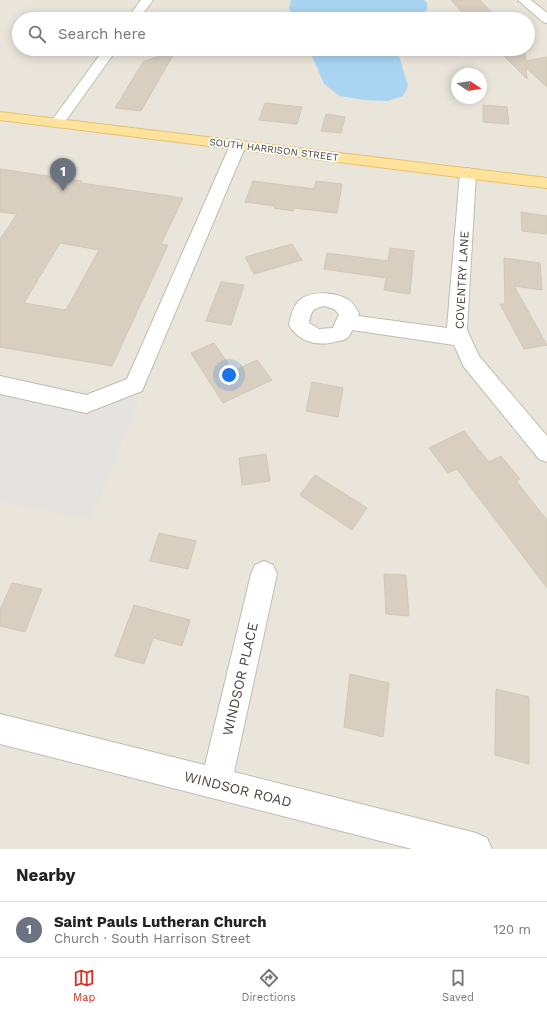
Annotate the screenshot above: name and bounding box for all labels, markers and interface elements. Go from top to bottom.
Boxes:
search box [12,12,535,56]
icon: search [26,23,48,45]
text: Search here [58,25,146,43]
north arrow [451,68,487,104]
street label: SOUTH HARRISON STREET [209,136,339,163]
pin: 1 [50,158,76,191]
street label: COVENTRY LANE [452,230,472,329]
your location [219,365,239,385]
street label: WINDSOR PLACE [219,621,261,737]
street label: WINDSOR ROAD [183,768,293,810]
text: Nearby [16,865,75,885]
text: Saint Pauls Lutheran Church [54,913,267,931]
text: 1 [26,922,32,937]
text: 120 m [493,922,531,937]
text: Church · South Harrison Street [54,931,250,946]
tab: Map [73,967,95,1004]
tab: Directions [242,967,296,1004]
tab: Saved [442,967,474,1004]

